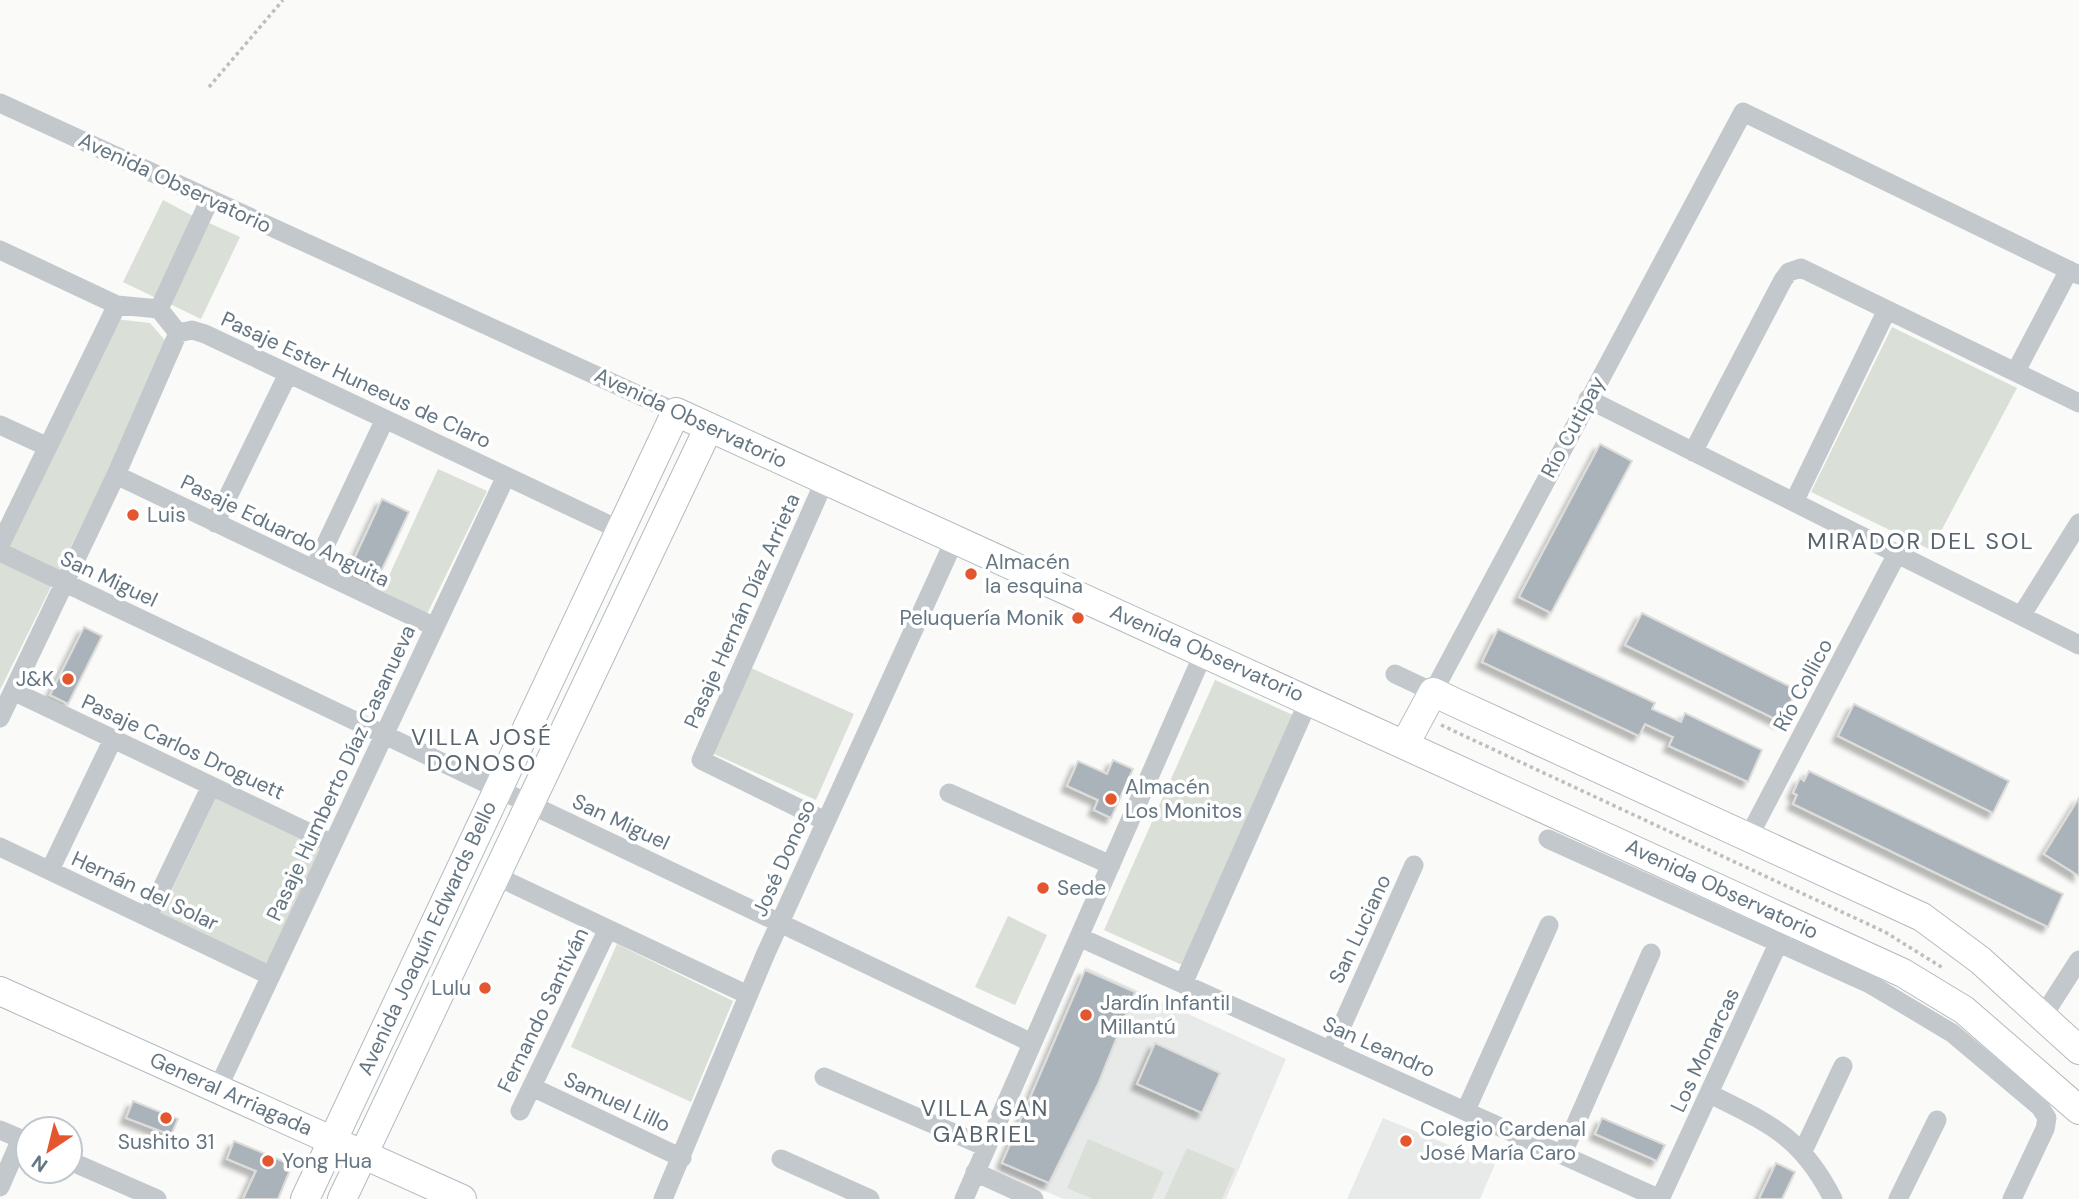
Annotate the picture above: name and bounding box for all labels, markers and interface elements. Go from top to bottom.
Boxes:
street label: Avenida Observatorio [74,126,276,240]
street label: Pasaje Ester Huneeus de Claro [216,305,496,455]
street label: Avenida Observatorio [590,361,792,475]
street label: Río Cutipay [1534,371,1612,483]
street label: Pasaje Eduardo Anguita [176,468,394,594]
street label: Pasaje Hernán Díaz Arrieta [677,489,807,733]
place label: Luis [147,501,186,529]
marker: Luis [125,507,141,523]
district label: MIRADOR DEL SOL [1807,526,2035,556]
street label: San Miguel [56,544,162,614]
place label: Almacén la esquina [985,548,1083,600]
marker: Almacén la esquina [963,566,979,582]
street label: Avenida Observatorio [1106,598,1308,708]
place label: Peluquería Monik [899,604,1064,632]
marker: Peluquería Monik [1070,610,1086,626]
street label: Pasaje Humberto Díaz Casanueva [260,621,422,925]
street label: Río Collico [1767,634,1839,736]
place label: J&K [16,665,54,693]
marker: J&K [60,671,76,687]
street label: Pasaje Carlos Droguett [77,688,289,806]
district label: VILLA JOSÉ DONOSO [411,722,553,778]
place label: Almacén Los Monitos [1125,773,1242,825]
street label: San Miguel [568,787,674,857]
marker: Almacén Los Monitos [1103,791,1119,807]
street label: José Donoso [746,795,822,921]
street label: Avenida Joaquín Edwards Bello [351,796,503,1080]
street label: Avenida Observatorio [1621,832,1823,946]
street label: Hernán del Solar [67,845,223,937]
street label: San Luciano [1323,870,1397,988]
place label: Sede [1057,874,1106,902]
marker: Sede [1035,880,1051,896]
street label: Fernando Santiván [491,923,595,1097]
place label: Lulu [431,974,471,1002]
marker: Lulu [477,980,493,996]
street label: Los Monarcas [1664,983,1746,1117]
place label: Jardín Infantil Millantú [1100,989,1230,1041]
marker: Jardín Infantil Millantú [1078,1007,1094,1023]
street label: San Leandro [1318,1010,1440,1084]
street label: General Arriagada [145,1046,317,1142]
street label: Samuel Lillo [559,1065,675,1139]
district label: VILLA SAN GABRIEL [921,1093,1049,1149]
marker: Sushito 31 [158,1110,174,1126]
north arrow [14,1115,84,1185]
place label: Colegio Cardenal José María Caro [1420,1115,1586,1167]
place label: Sushito 31 [118,1128,214,1156]
marker: Colegio Cardenal José María Caro [1398,1133,1414,1149]
place label: Yong Hua [282,1147,372,1175]
text: N [27,1149,52,1178]
marker: Yong Hua [260,1153,276,1169]

